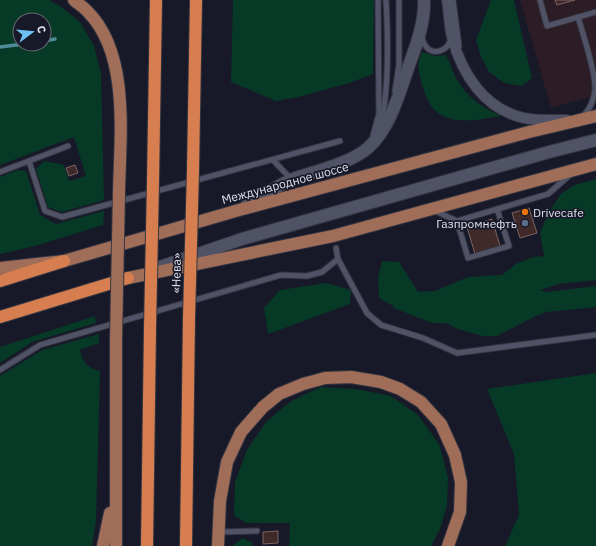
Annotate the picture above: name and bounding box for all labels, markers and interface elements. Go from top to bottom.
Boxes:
north arrow [12,12,52,52]
text: С [34,24,49,35]
street label: Международное шоссе [220,159,351,207]
place label: Drivecafe [533,205,584,220]
marker: Drivecafe [520,207,530,217]
place label: Газпромнефть [436,216,517,231]
marker: Газпромнефть [520,218,530,228]
street label: «Нева» [168,253,184,293]

